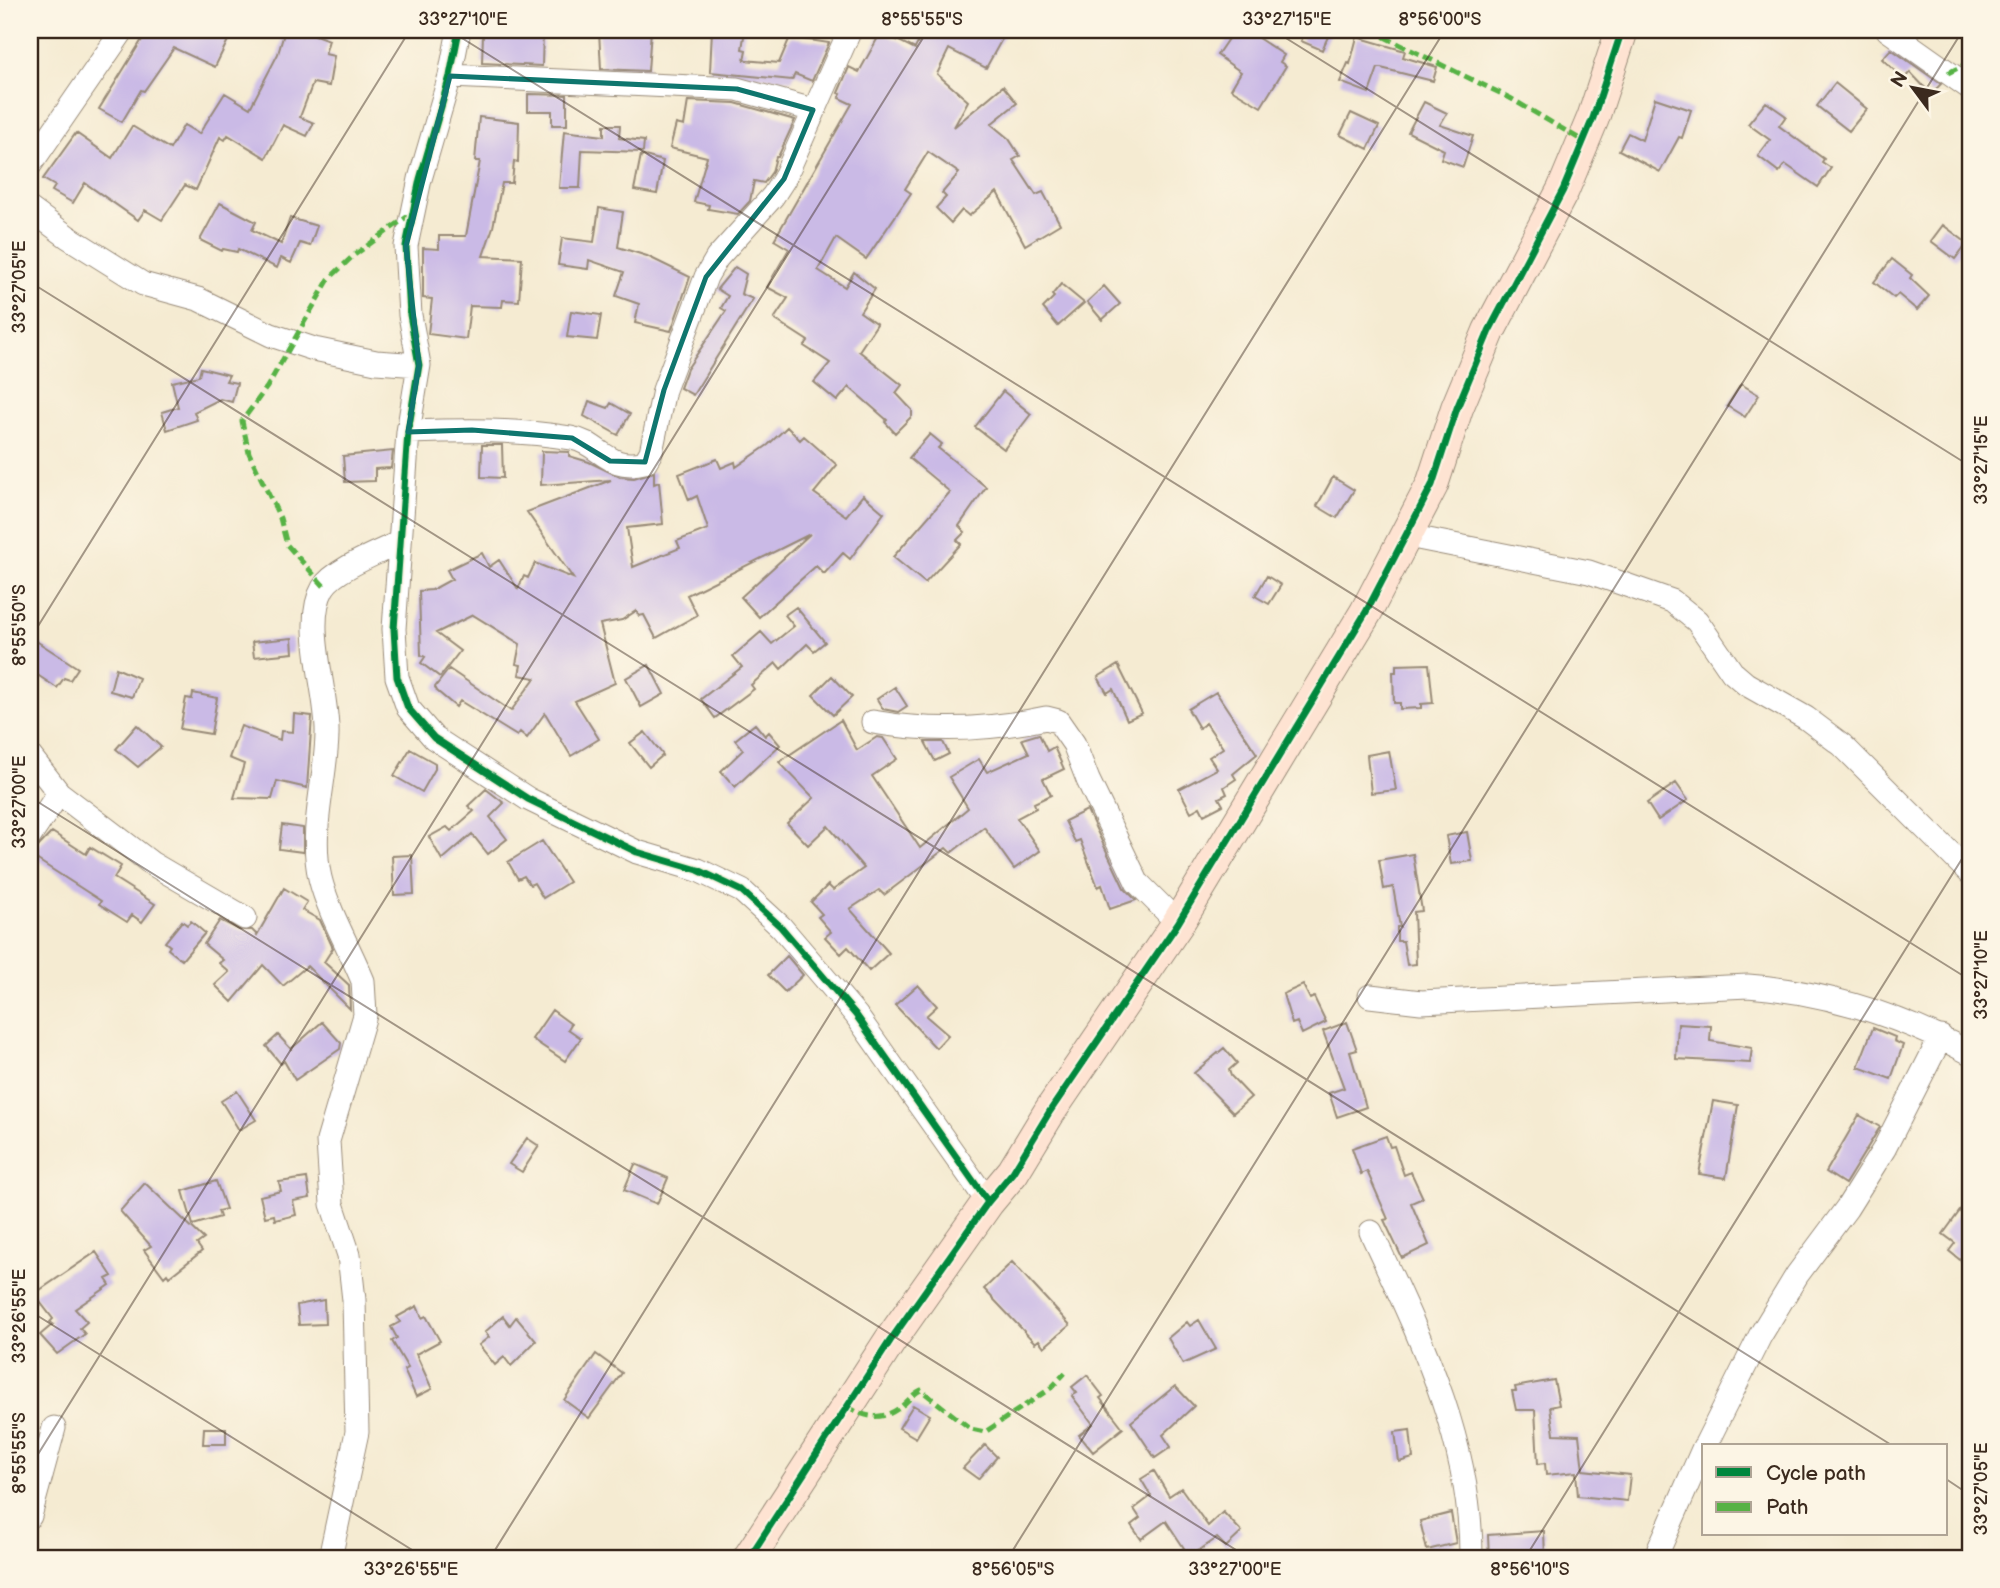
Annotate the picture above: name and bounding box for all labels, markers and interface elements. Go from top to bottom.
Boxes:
text: 33°27'10"E [418,9,508,30]
text: 8°55'55"S [881,9,963,30]
text: 33°27'15"E [1242,9,1332,30]
text: 8°56'00"S [1399,9,1482,30]
north arrow [1878,52,1948,122]
text: N [1886,68,1913,92]
text: 33°27'05"E [9,240,30,334]
text: 33°27'15"E [1971,415,1992,505]
text: 8°55'50"S [9,584,30,666]
text: 33°27'00"E [9,755,30,849]
text: 33°27'10"E [1971,930,1992,1020]
text: 33°26'55"E [9,1268,30,1363]
text: 8°55'55"S [9,1412,30,1494]
text: 33°27'05"E [1971,1442,1992,1536]
legend [1702,1444,1948,1536]
text: Cycle path [1766,1461,1866,1486]
text: Path [1766,1495,1808,1520]
text: 33°26'55"E [364,1559,459,1580]
text: 8°56'05"S [972,1559,1054,1580]
text: 33°27'00"E [1188,1559,1282,1580]
text: 8°56'10"S [1490,1559,1570,1580]

